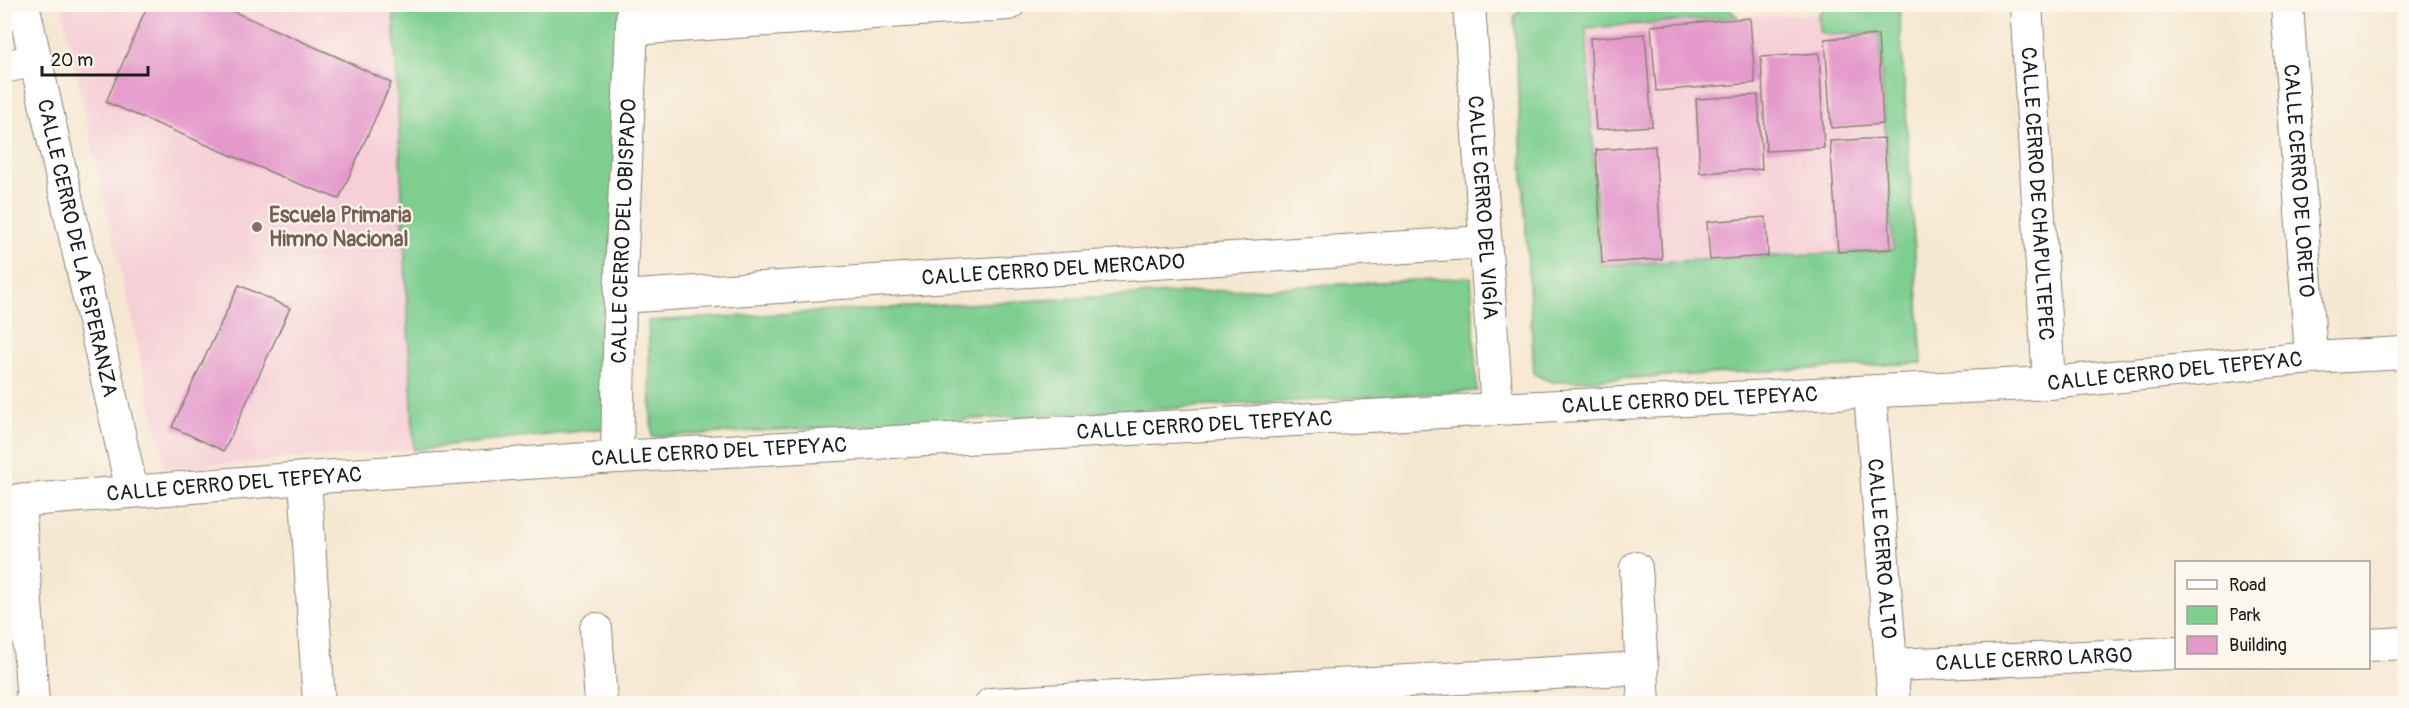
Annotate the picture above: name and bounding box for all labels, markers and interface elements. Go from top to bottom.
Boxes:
scale bar [42,39,148,77]
street label: CALLE CERRO DE CHAPULTEPEC [2015,46,2060,341]
text: 20 m [51,49,93,72]
street label: CALLE CERRO DE LORETO [2278,63,2320,298]
street label: CALLE CERRO DEL VIGÍA [1462,95,1504,320]
street label: CALLE CERRO DE LA ESPERANZA [31,97,124,399]
street label: CALLE CERRO DEL OBISPADO [605,98,642,364]
place label: Escuela Primaria Himno Nacional [269,202,412,253]
marker: Escuela Primaria Himno Nacional [250,220,264,234]
street label: CALLE CERRO DEL MERCADO [921,248,1186,291]
street label: CALLE CERRO DEL TEPEYAC [2046,345,2304,397]
street label: CALLE CERRO DEL TEPEYAC [1561,380,1819,419]
street label: CALLE CERRO DEL TEPEYAC [1076,404,1333,445]
street label: CALLE CERRO DEL TEPEYAC [590,431,848,472]
street label: CALLE CERRO ALTO [1862,457,1902,640]
street label: CALLE CERRO DEL TEPEYAC [105,461,363,507]
legend [2175,561,2370,669]
text: Road [2229,574,2266,597]
text: Park [2229,604,2261,627]
text: Building [2229,634,2287,657]
street label: CALLE CERRO LARGO [1935,641,2133,677]

